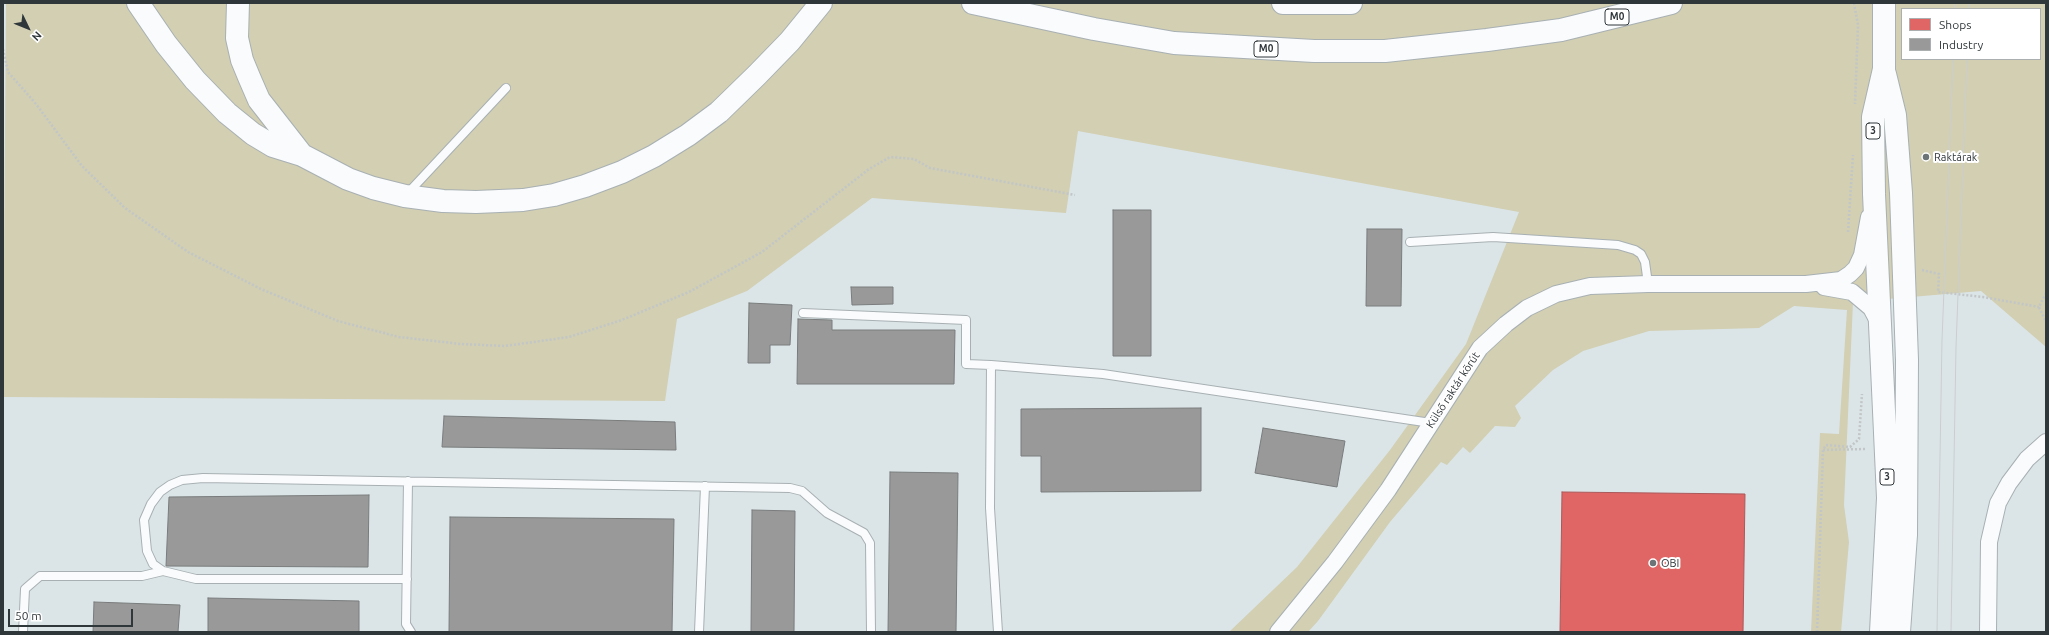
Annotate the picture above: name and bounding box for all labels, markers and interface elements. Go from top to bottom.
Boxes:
north arrow [8,8,48,48]
legend [1901,8,2041,60]
road number: M0 [1605,9,1629,25]
text: Shops [1939,18,1971,31]
text: N [30,29,44,43]
text: Industry [1939,38,1983,51]
road number: M0 [1254,41,1278,57]
road number: 3 [1866,123,1880,139]
place label: Raktárak [1934,150,1977,164]
marker: Raktárak [1921,152,1931,162]
street label: Külső raktár körút [1423,349,1483,431]
road number: 3 [1880,469,1894,485]
place label: OBI [1661,556,1679,570]
marker: OBI [1648,558,1658,568]
scale bar [10,601,135,627]
text: 50 m [15,609,42,622]

